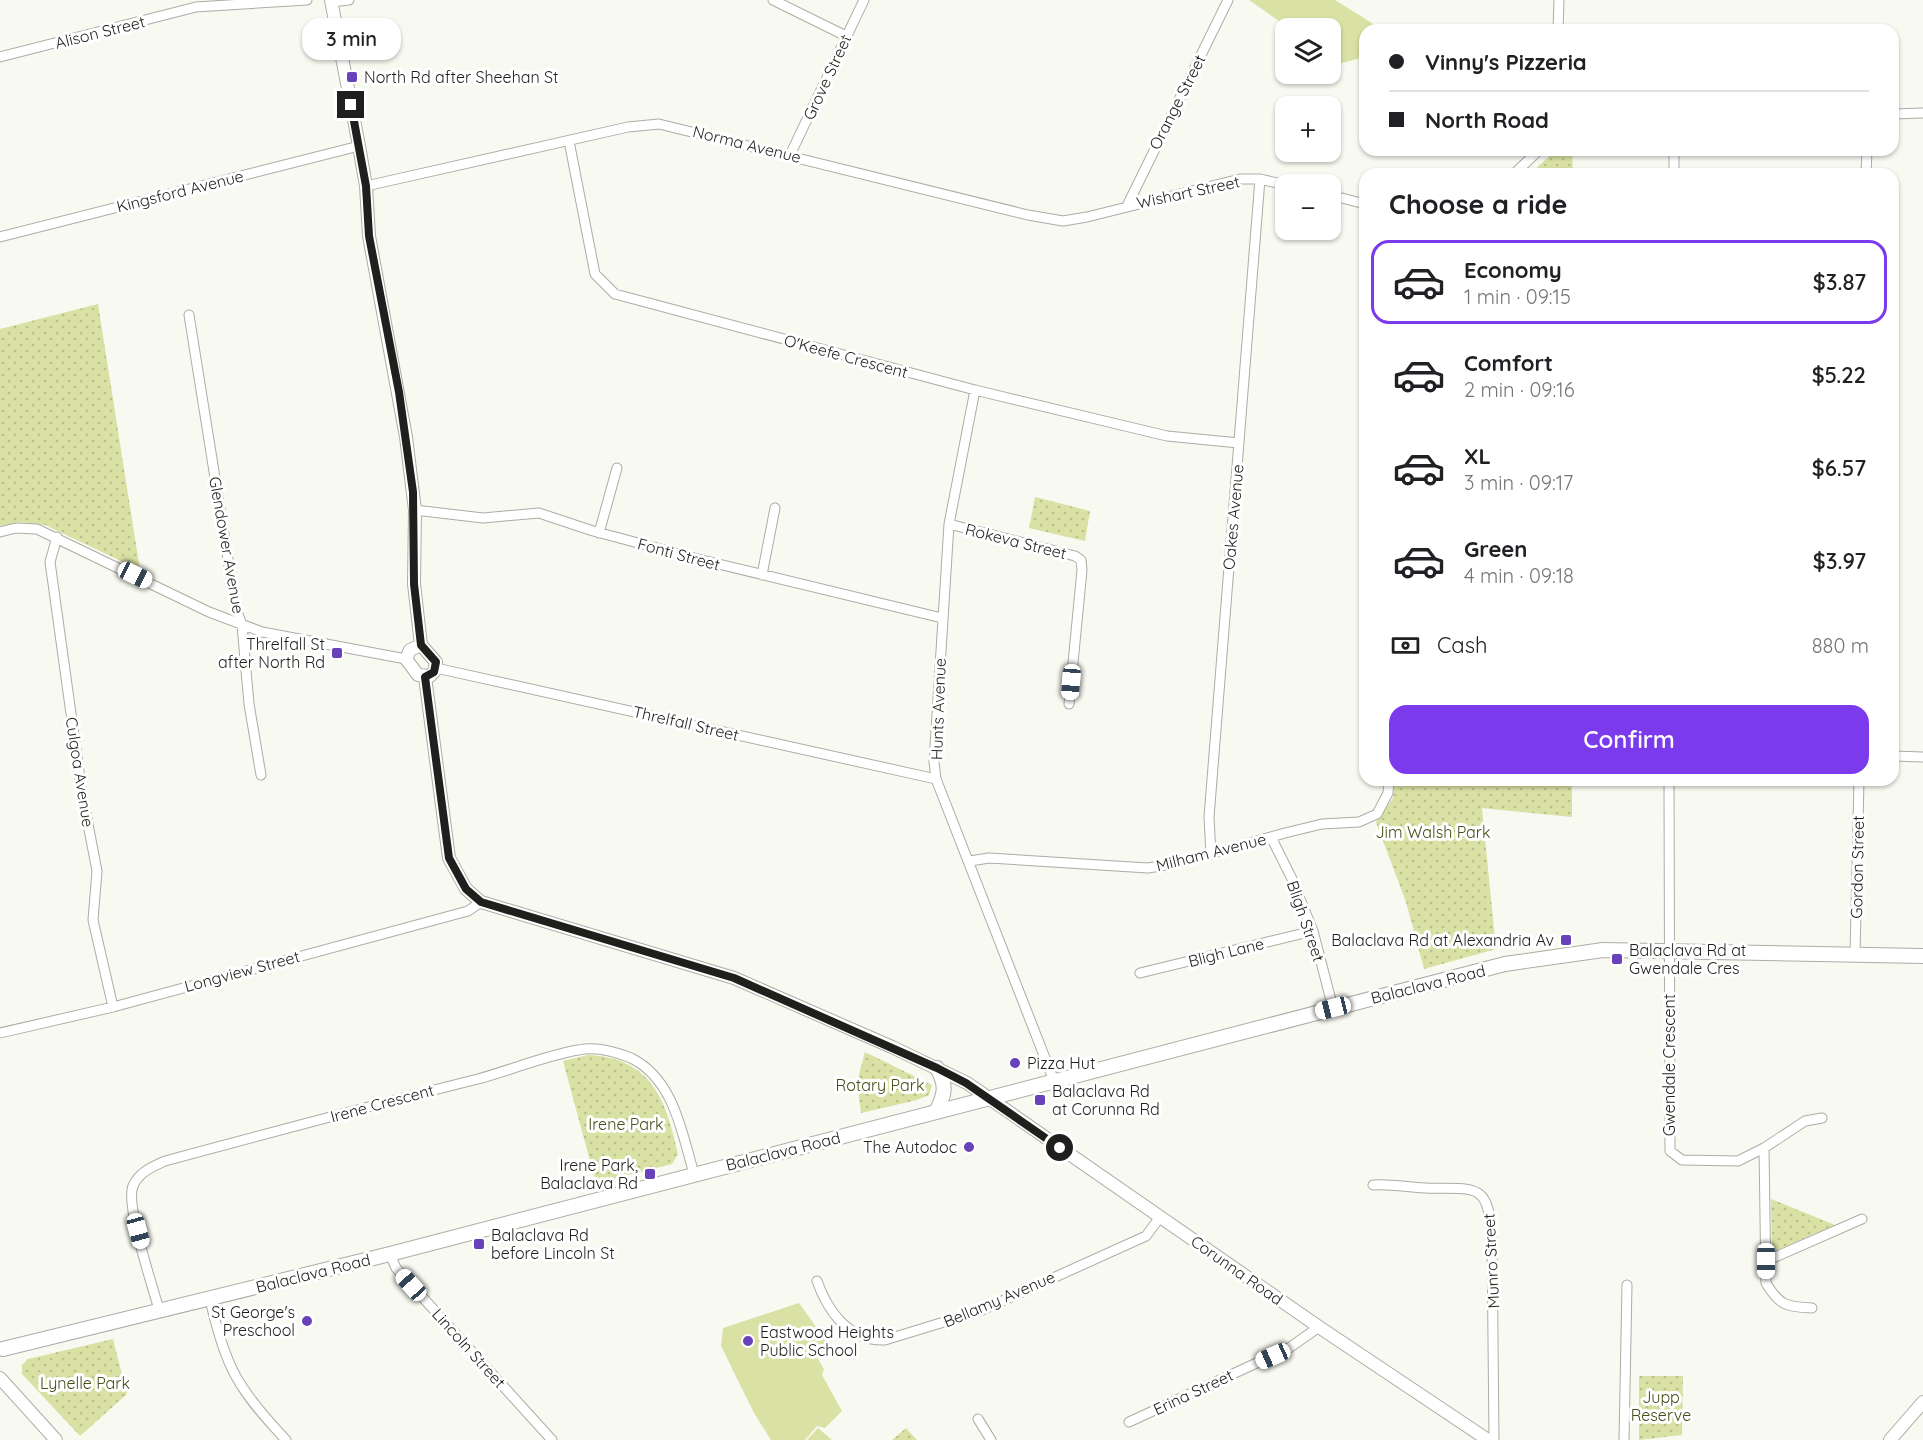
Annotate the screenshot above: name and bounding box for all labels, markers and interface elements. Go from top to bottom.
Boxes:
street label: Alison Street [53,11,147,53]
callout: 3 min [302,18,400,60]
map controls [1275,18,1341,240]
button: layers [1275,18,1341,84]
text: 3 min [326,26,377,51]
street label: Grove Street [798,31,856,123]
text: Vinny's Pizzeria [1425,48,1587,76]
street label: Orange Street [1144,51,1210,153]
place label: North Rd after Sheehan St [364,67,558,87]
marker: North Rd after Sheehan St [345,70,359,84]
route end [337,91,364,118]
button: + [1275,96,1341,162]
text: North Road [1425,106,1549,134]
street label: Norma Avenue [691,121,803,167]
street label: Kingsford Avenue [114,166,246,216]
street label: Wishart Street [1135,171,1241,213]
button: − [1275,174,1341,240]
text: Choose a ride [1389,187,1567,221]
icon: car [1392,255,1446,309]
text: Economy [1464,256,1562,284]
text: $3.87 [1813,268,1866,296]
text: 1 min · 09:15 [1464,284,1571,309]
street label: O'Keefe Crescent [782,330,910,382]
icon: car [1392,348,1446,402]
text: Comfort [1464,349,1553,377]
text: $5.22 [1812,361,1866,389]
text: 2 min · 09:16 [1464,377,1574,402]
icon: car [1392,441,1446,495]
text: XL [1464,442,1491,470]
text: $6.57 [1812,454,1866,482]
street label: Oakes Avenue [1218,463,1248,571]
text: 3 min · 09:17 [1464,470,1573,495]
street label: Glendower Avenue [205,475,249,615]
street label: Rokeva Street [963,519,1069,563]
street label: Fonti Street [636,533,722,575]
icon: car [1392,534,1446,588]
text: Green [1464,535,1527,563]
text: $3.97 [1813,547,1866,575]
car [115,559,155,591]
text: 4 min · 09:18 [1464,563,1574,588]
icon: cash [1389,629,1422,662]
text: Cash [1437,631,1488,659]
text: 880 m [1812,633,1869,658]
place label: Threlfall St after North Rd [218,634,325,672]
marker: Threlfall St after North Rd [330,646,344,660]
street label: Hunts Avenue [926,658,950,760]
car [1060,663,1082,701]
street label: Threlfall Street [631,701,741,745]
button: Confirm [1389,705,1869,774]
street label: Culgoa Avenue [61,716,99,828]
street label: Gordon Street [1846,815,1868,919]
park label: Jim Walsh Park [1375,822,1491,842]
street label: Milham Avenue [1154,829,1268,875]
street label: Bligh Street [1283,878,1329,964]
place label: Balaclava Rd at Alexandria Av [1331,930,1554,950]
street label: Bligh Lane [1186,933,1266,971]
marker: Balaclava Rd at Alexandria Av [1559,933,1573,947]
place label: Balaclava Rd at Gwendale Cres [1629,940,1746,978]
street label: Longview Street [182,946,302,996]
marker: Balaclava Rd at Gwendale Cres [1610,952,1624,966]
street label: Balaclava Road [1369,960,1487,1008]
street label: Gwendale Crescent [1659,994,1679,1136]
car [1313,995,1353,1021]
place label: Pizza Hut [1027,1053,1095,1073]
marker: Pizza Hut [1008,1056,1022,1070]
park label: Rotary Park [836,1075,924,1095]
street label: Irene Crescent [328,1080,436,1126]
place label: Balaclava Rd at Corunna Rd [1052,1081,1160,1119]
marker: Balaclava Rd at Corunna Rd [1033,1093,1047,1107]
park label: Irene Park [588,1114,664,1134]
street label: Balaclava Road [724,1127,842,1175]
route start [1046,1134,1073,1161]
place label: The Autodoc [863,1137,957,1157]
marker: The Autodoc [962,1140,976,1154]
place label: Irene Park, Balaclava Rd [540,1155,638,1193]
marker: Irene Park, Balaclava Rd [643,1167,657,1181]
car [125,1211,151,1251]
street label: Munro Street [1479,1213,1503,1309]
place label: Balaclava Rd before Lincoln St [491,1225,615,1263]
street label: Corunna Road [1187,1231,1287,1309]
marker: Balaclava Rd before Lincoln St [472,1237,486,1251]
car [1757,1243,1775,1279]
street label: Balaclava Road [254,1249,372,1297]
car [392,1266,430,1304]
street label: Bellamy Avenue [940,1267,1058,1331]
place label: St George's Preschool [211,1302,295,1340]
street label: Lincoln Street [428,1304,510,1392]
marker: St George's Preschool [300,1314,314,1328]
place label: Eastwood Heights Public School [760,1322,894,1360]
marker: Eastwood Heights Public School [741,1334,755,1348]
car [1253,1340,1293,1372]
street label: Erina Street [1150,1365,1236,1419]
park label: Lynelle Park [40,1373,130,1393]
park label: Jupp Reserve [1631,1387,1691,1425]

